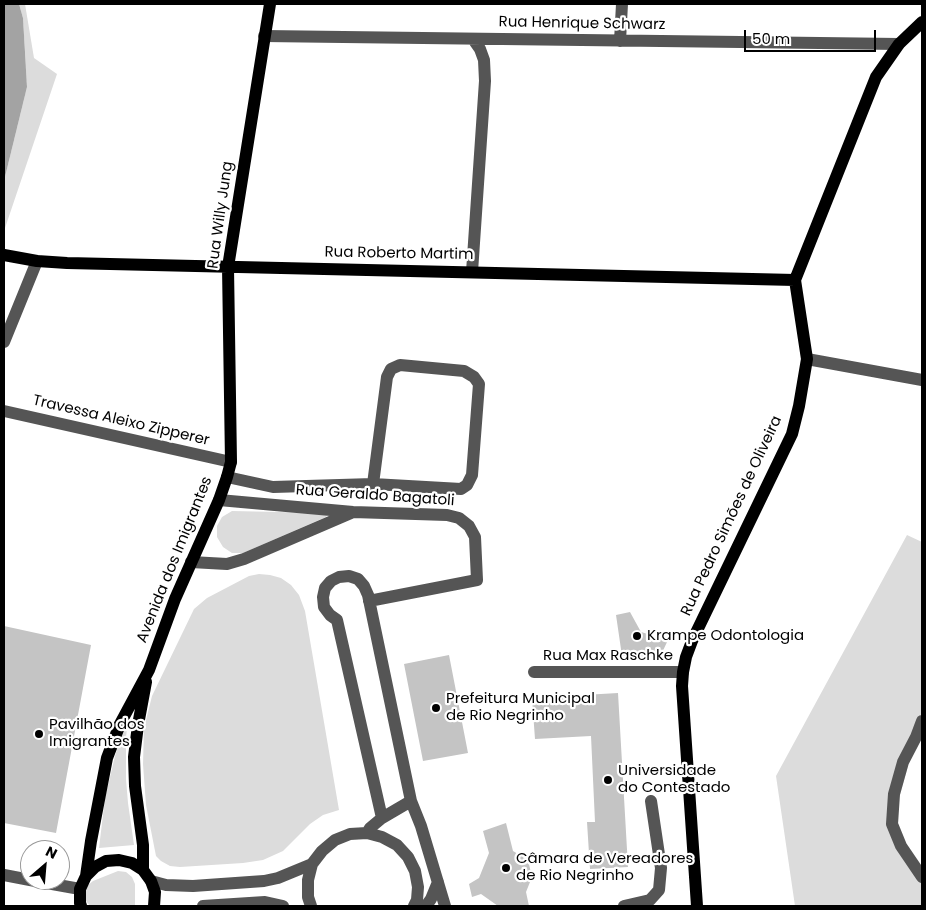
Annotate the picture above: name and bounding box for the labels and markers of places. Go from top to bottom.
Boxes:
place label: Krampe Odontologia [647,627,804,645]
marker: Krampe Odontologia [631,630,643,642]
place label: Prefeitura Municipal de Rio Negrinho [446,690,595,725]
marker: Prefeitura Municipal de Rio Negrinho [430,702,442,714]
place label: Pavilhão dos Imigrantes [49,716,145,751]
marker: Pavilhão dos Imigrantes [33,728,45,740]
place label: Universidade do Contestado [618,762,730,797]
marker: Universidade do Contestado [602,774,614,786]
place label: Câmara de Vereadores de Rio Negrinho [516,850,693,885]
marker: Câmara de Vereadores de Rio Negrinho [500,862,512,874]

